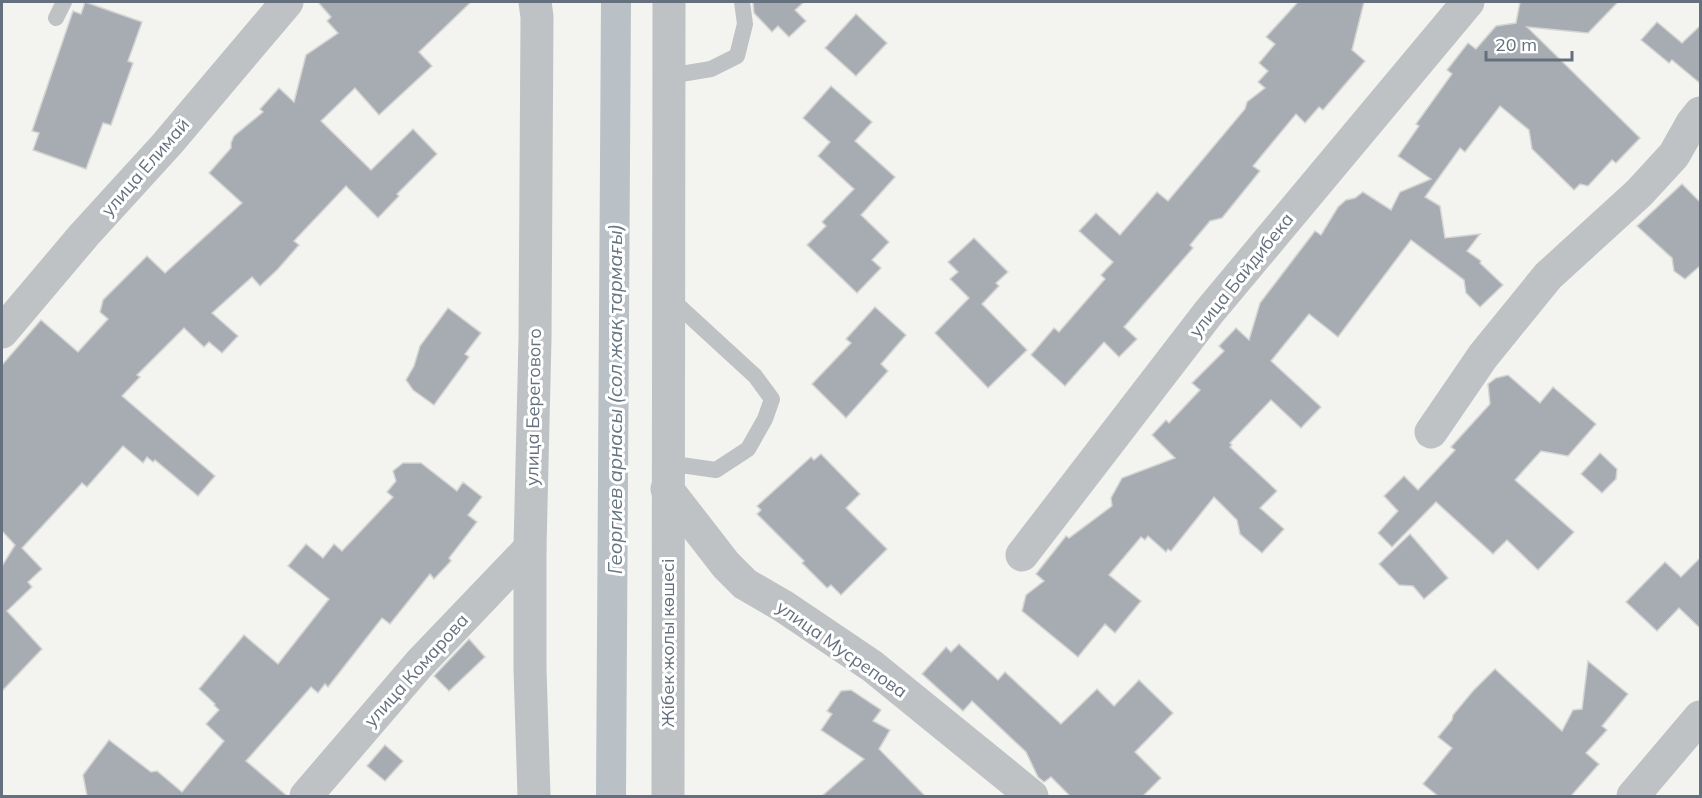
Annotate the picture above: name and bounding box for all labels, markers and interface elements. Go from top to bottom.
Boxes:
scale bar [1486,24,1572,62]
text: 20 m [1495,33,1537,56]
street label: улица Елимай [96,113,194,221]
street label: улица Байдибека [1184,208,1298,342]
water label: Георгиев арнасы (сол жақ тармағы) [602,224,627,574]
street label: улица Берегового [520,328,546,486]
street label: Жібек жолы көшесі [656,558,679,728]
street label: улица Мусрепова [772,595,912,703]
street label: улица Комарова [359,608,473,732]

